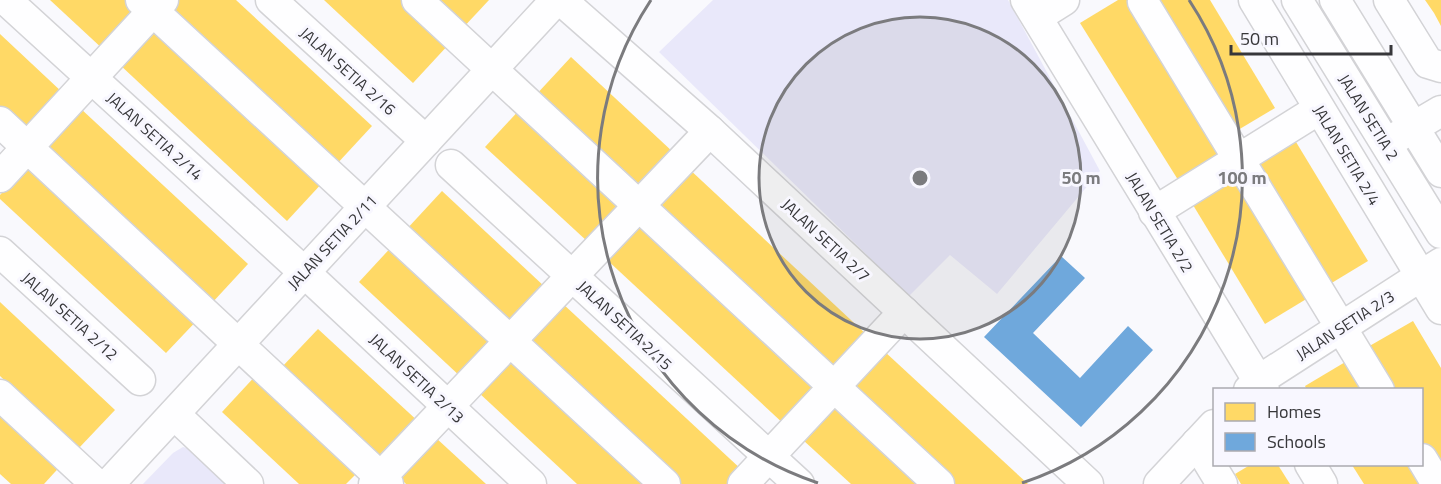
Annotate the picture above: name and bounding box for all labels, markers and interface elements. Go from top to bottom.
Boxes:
scale bar [1231,18,1392,56]
street label: JALAN SETIA 2/16 [295,21,401,121]
text: 50 m [1240,25,1279,52]
street label: JALAN SETIA 2 [1333,69,1405,165]
street label: JALAN SETIA 2/14 [102,86,208,186]
street label: JALAN SETIA 2/4 [1308,100,1386,210]
text: 50 m [1061,164,1101,191]
text: 100 m [1217,164,1267,191]
street label: JALAN SETIA 2/2 [1121,167,1199,277]
centre of rings [910,168,930,188]
street label: JALAN SETIA 2/11 [282,189,382,295]
street label: JALAN SETIA 2/7 [776,193,876,287]
street label: JALAN SETIA 2/12 [17,266,123,366]
street label: JALAN SETIA 2/15 [572,275,678,375]
street label: JALAN SETIA 2/3 [1291,284,1399,366]
street label: JALAN SETIA 2/13 [364,328,470,428]
legend [1213,388,1423,466]
text: Homes [1267,398,1321,425]
text: Schools [1267,428,1326,455]

